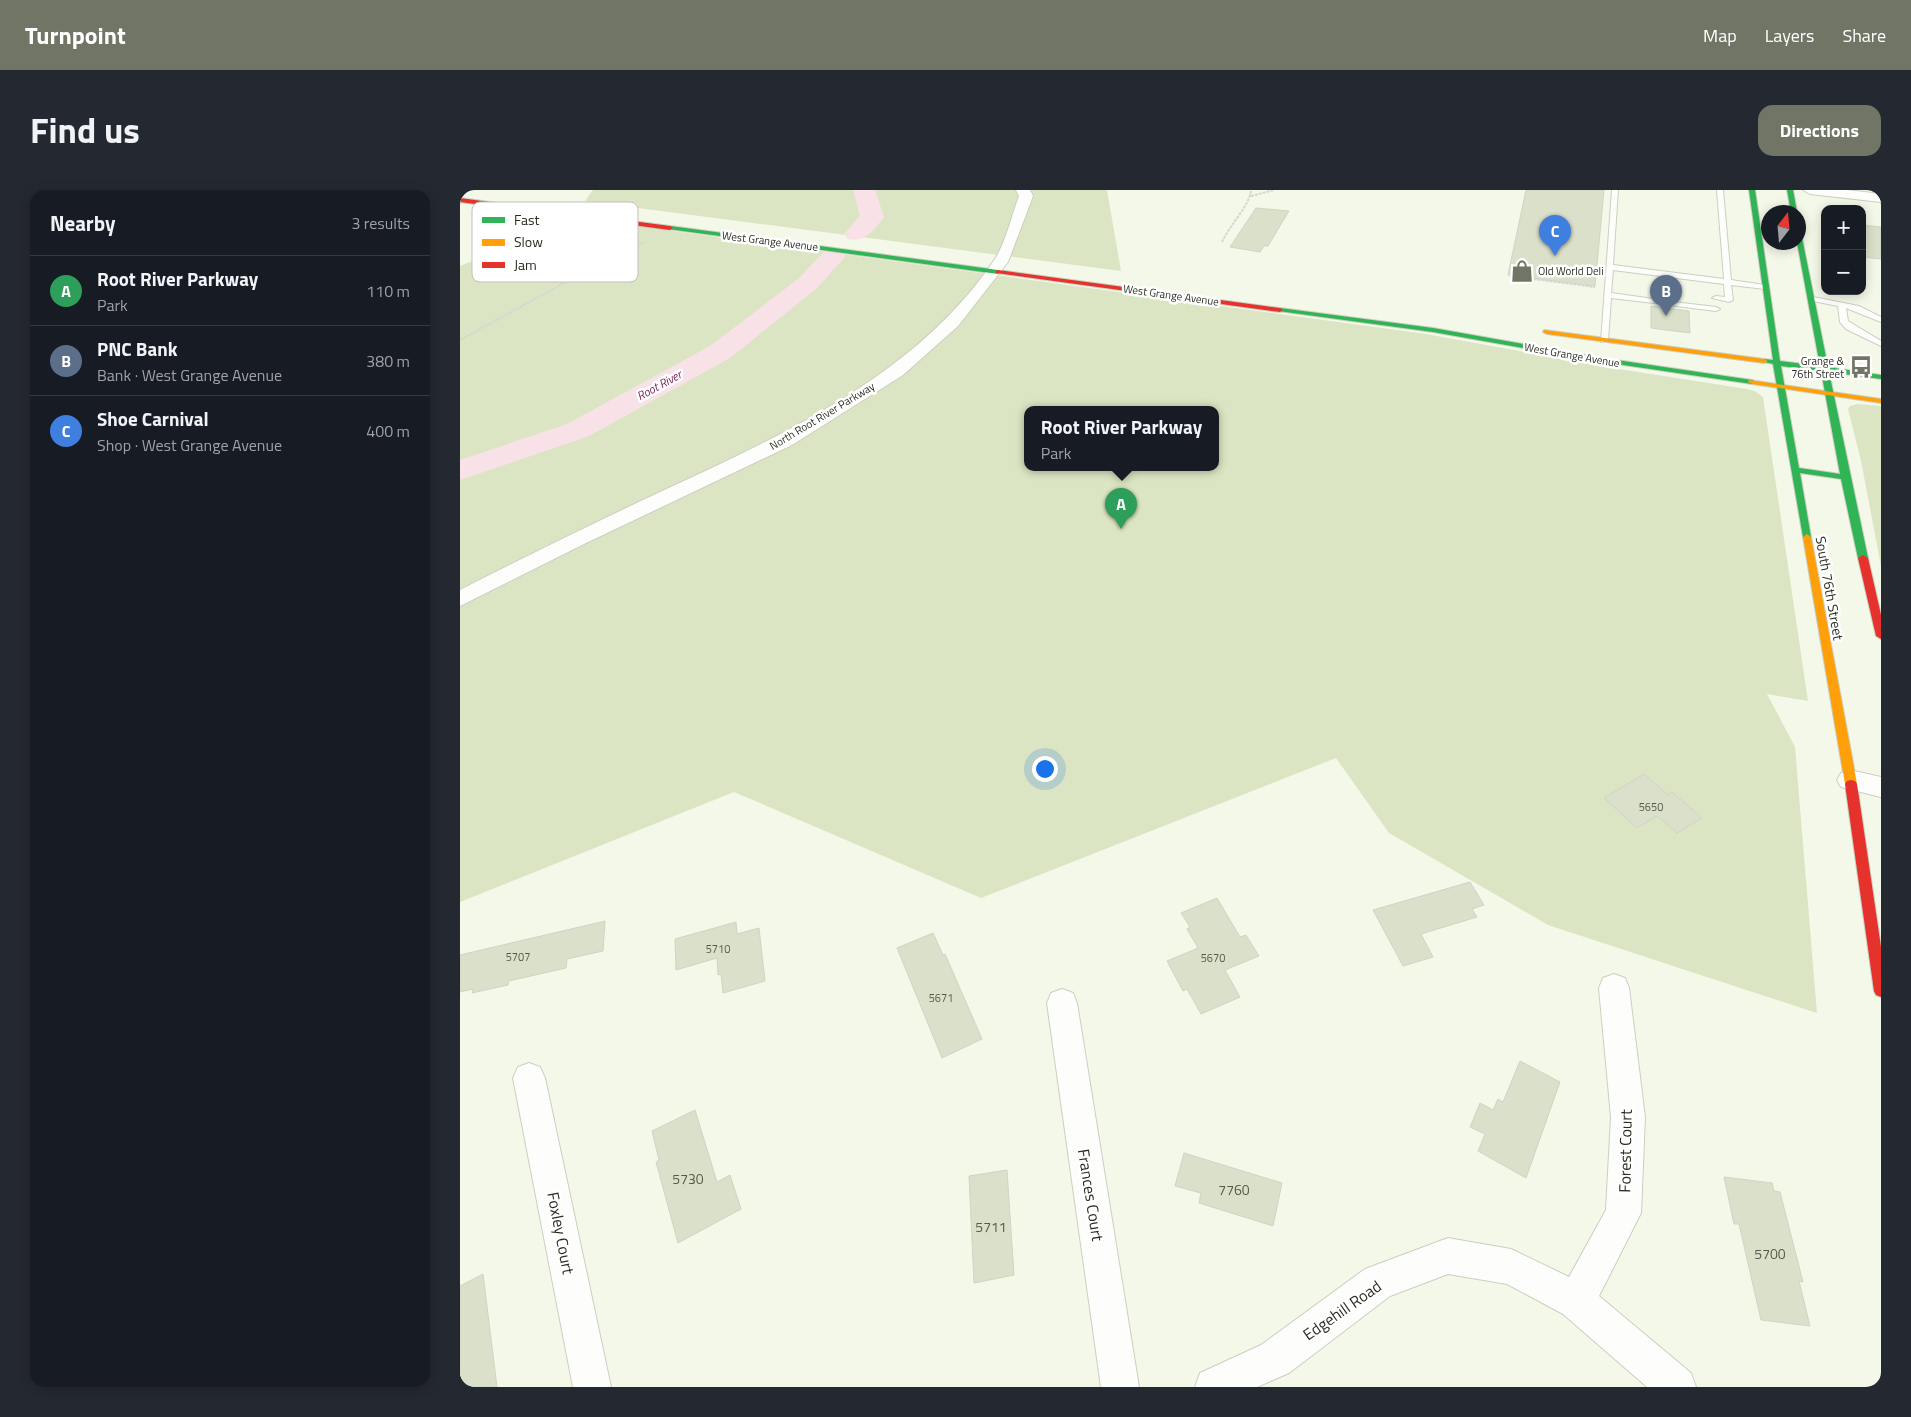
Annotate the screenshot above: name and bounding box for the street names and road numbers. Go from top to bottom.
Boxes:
street label: West Grange Avenue [721,227,819,255]
street label: West Grange Avenue [1122,280,1220,310]
street label: West Grange Avenue [1523,339,1621,371]
street label: North Root River Parkway [766,378,878,454]
street label: South 76th Street [1811,534,1849,642]
street label: Forest Court [1612,1109,1638,1193]
street label: Frances Court [1072,1147,1110,1243]
street label: Foxley Court [541,1190,581,1276]
street label: Edgehill Road [1298,1274,1386,1346]

